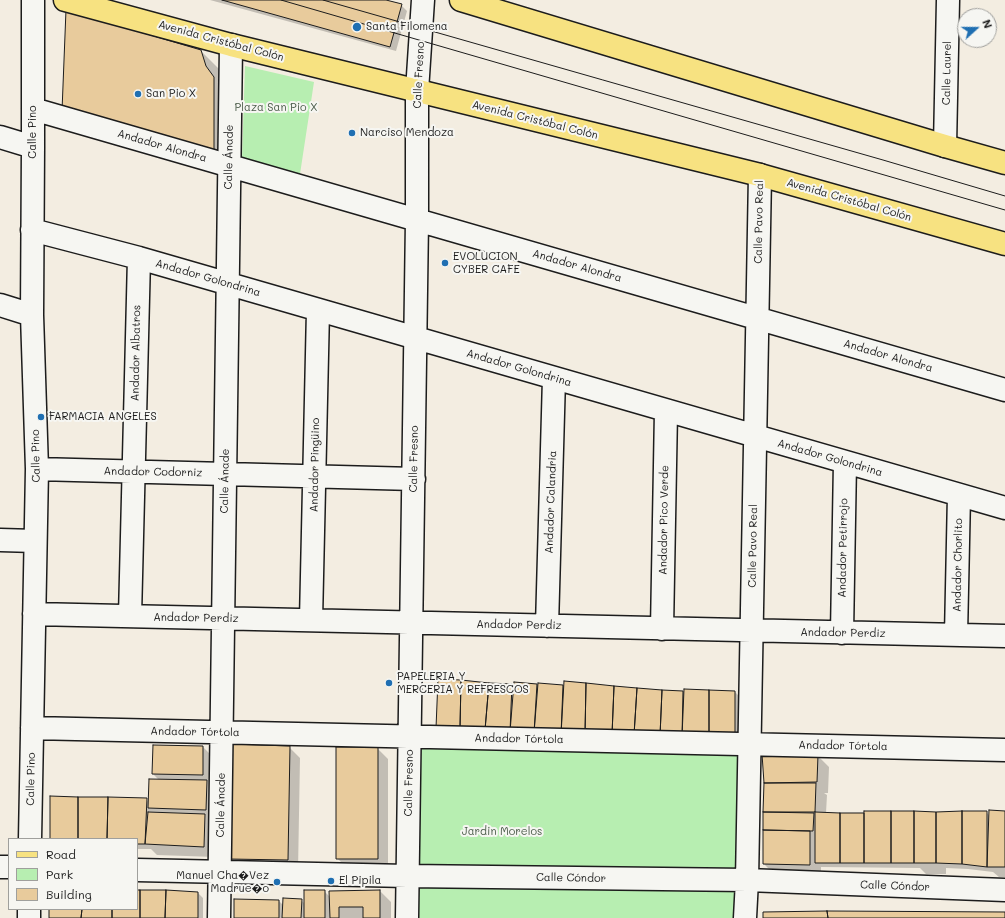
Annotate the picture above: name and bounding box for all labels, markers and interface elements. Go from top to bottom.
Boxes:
north arrow [957,8,997,48]
text: N [979,17,996,30]
street label: Avenida Cristóbal Colón [157,18,285,64]
place label: Santa Filomena [366,20,448,34]
marker: Santa Filomena [351,21,363,33]
street label: Calle Fresno [411,41,427,109]
street label: Calle Laurel [940,41,954,105]
place label: San Pio X [146,87,196,101]
marker: San Pio X [133,89,143,99]
street label: Avenida Cristóbal Colón [471,98,599,142]
park label: Plaza San Pio X [235,101,317,115]
street label: Calle Pino [26,105,40,159]
street label: Calle Ánade [222,124,236,190]
place label: Narciso Mendoza [360,126,454,140]
street label: Andador Alondra [116,127,208,165]
marker: Narciso Mendoza [347,128,357,138]
street label: Avenida Cristóbal Colón [785,176,913,224]
street label: Calle Pavo Real [752,180,766,264]
street label: Andador Alondra [531,247,623,285]
place label: EVOLUCION CYBER CAFE [453,250,520,276]
street label: Andador Golondrina [154,257,262,299]
marker: EVOLUCION CYBER CAFE [440,258,450,268]
street label: Andador Albatros [129,305,143,401]
street label: Andador Alondra [842,337,934,375]
street label: Andador Golondrina [465,347,573,389]
place label: FARMACIA ANGELES [49,410,157,424]
marker: FARMACIA ANGELES [36,412,46,422]
street label: Andador Pingüino [308,418,322,512]
street label: Calle Fresno [407,425,421,493]
street label: Calle Pino [29,429,43,483]
street label: Andador Golondrina [776,437,884,479]
street label: Calle Ánade [218,448,232,514]
street label: Andador Calandria [543,450,559,554]
street label: Andador Codorniz [103,465,203,479]
street label: Andador Pico Verde [656,465,672,575]
street label: Andador Petirrojo [836,498,850,598]
street label: Calle Pavo Real [746,504,760,588]
street label: Andador Chorlito [951,518,965,612]
street label: Andador Perdiz [153,611,239,625]
street label: Andador Perdiz [476,618,562,632]
street label: Andador Perdiz [800,626,886,640]
place label: PAPELERIA Y MERCERIA Y REFRESCOS [397,670,529,696]
marker: PAPELERIA Y MERCERIA Y REFRESCOS [384,678,394,688]
street label: Andador Tórtola [150,725,240,739]
street label: Andador Tórtola [474,732,564,746]
street label: Andador Tórtola [798,739,888,753]
street label: Calle Fresno [402,749,416,817]
street label: Calle Pino [24,752,38,806]
street label: Calle Ánade [214,772,228,838]
park label: Jardin Morelos [462,825,542,839]
legend [8,838,138,910]
text: Road [46,846,76,862]
text: Park [46,866,73,882]
place label: Manuel Cha�Vez Madrue�o [176,869,269,895]
street label: Calle Cóndor [536,871,606,885]
place label: El Pipila [339,874,381,888]
marker: El Pipila [326,876,336,886]
marker: Manuel Cha�Vez Madrue�o [272,877,282,887]
street label: Calle Cóndor [860,878,930,894]
text: Building [46,886,92,902]

